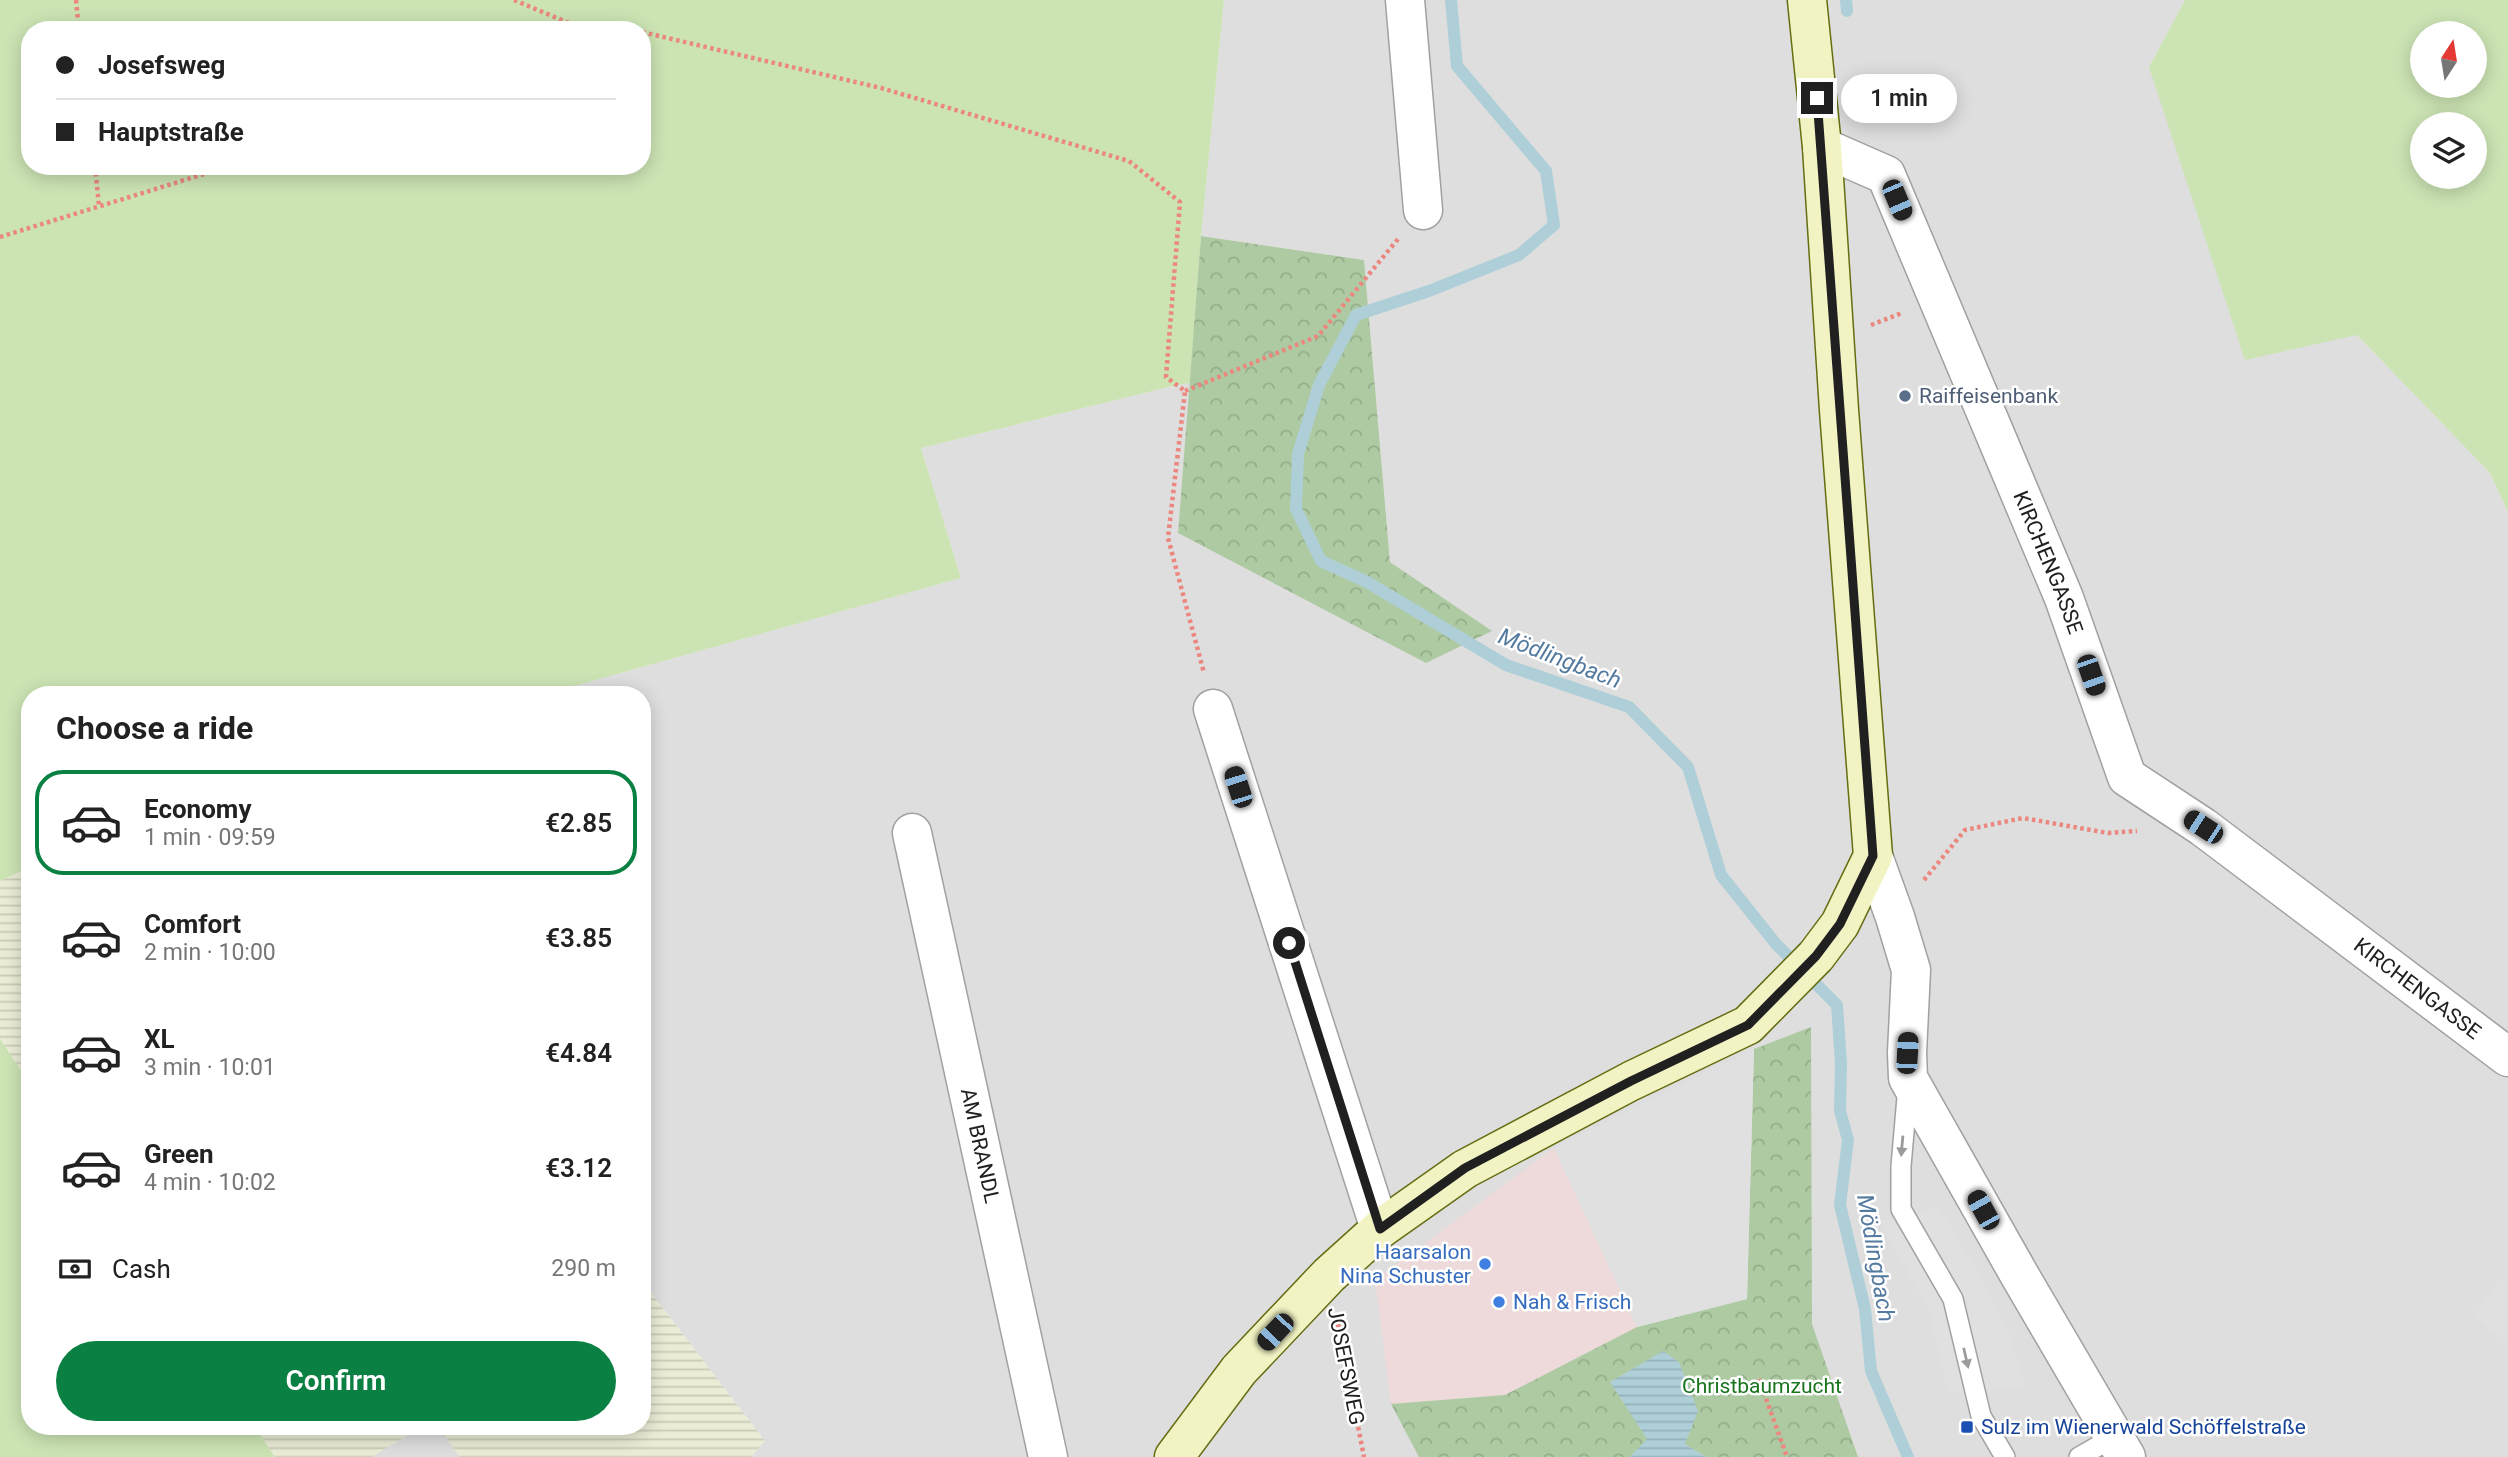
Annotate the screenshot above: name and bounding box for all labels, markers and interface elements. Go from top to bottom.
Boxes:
north arrow [2410,21,2487,98]
map controls [2410,21,2487,189]
text: Josefsweg [98,50,225,80]
callout: 1 min [1842,74,1957,122]
route end [1801,82,1833,114]
text: 1 min [1870,85,1928,112]
button: layers [2410,112,2487,189]
text: Hauptstraße [98,117,244,147]
car [1880,177,1915,223]
place label: Raiffeisenbank [1919,384,2058,408]
marker: Raiffeisenbank [1897,388,1913,404]
street label: KIRCHENGASSE [2008,487,2088,637]
water label: Mödlingbach [1495,623,1625,694]
car [2075,652,2108,698]
text: Choose a ride [56,709,253,747]
car [1222,764,1255,810]
icon: car [60,791,123,854]
text: Economy [144,794,251,824]
car [2180,807,2227,847]
text: €2.85 [545,808,612,838]
text: 1 min · 09:59 [144,824,276,851]
icon: car [60,906,123,969]
text: Comfort [144,909,241,939]
text: €3.85 [545,923,612,953]
route start [1273,927,1305,959]
street label: KIRCHENGASSE [2349,933,2485,1044]
text: 2 min · 10:00 [144,939,276,966]
icon: car [60,1021,123,1084]
text: XL [144,1024,175,1054]
car [1896,1031,1919,1075]
text: €4.84 [545,1038,612,1068]
text: 3 min · 10:01 [144,1054,276,1081]
street label: AM BRANDL [956,1086,1004,1205]
one-way arrow [1896,1135,1907,1157]
icon: car [60,1136,123,1199]
text: Green [144,1139,214,1169]
text: €3.12 [545,1153,612,1183]
text: 4 min · 10:02 [144,1169,276,1196]
car [1964,1187,2003,1233]
water label: Mödlingbach [1851,1192,1900,1324]
place label: Haarsalon Nina Schuster [1340,1240,1471,1288]
icon: cash [56,1250,94,1288]
text: Cash [112,1254,171,1284]
text: 290 m [551,1255,616,1282]
marker: Haarsalon Nina Schuster [1477,1256,1493,1272]
place label: Nah & Frisch [1513,1290,1631,1314]
marker: Nah & Frisch [1491,1294,1507,1310]
street label: JOSEFSWEG [1323,1305,1369,1427]
car [1253,1309,1298,1355]
button: Confirm [56,1341,616,1421]
one-way arrow [1961,1347,1972,1369]
park label: Christbaumzucht [1682,1374,1842,1398]
place label: Sulz im Wienerwald Schöffelstraße [1981,1415,2306,1439]
marker: Sulz im Wienerwald Schöffelstraße [1959,1419,1975,1435]

